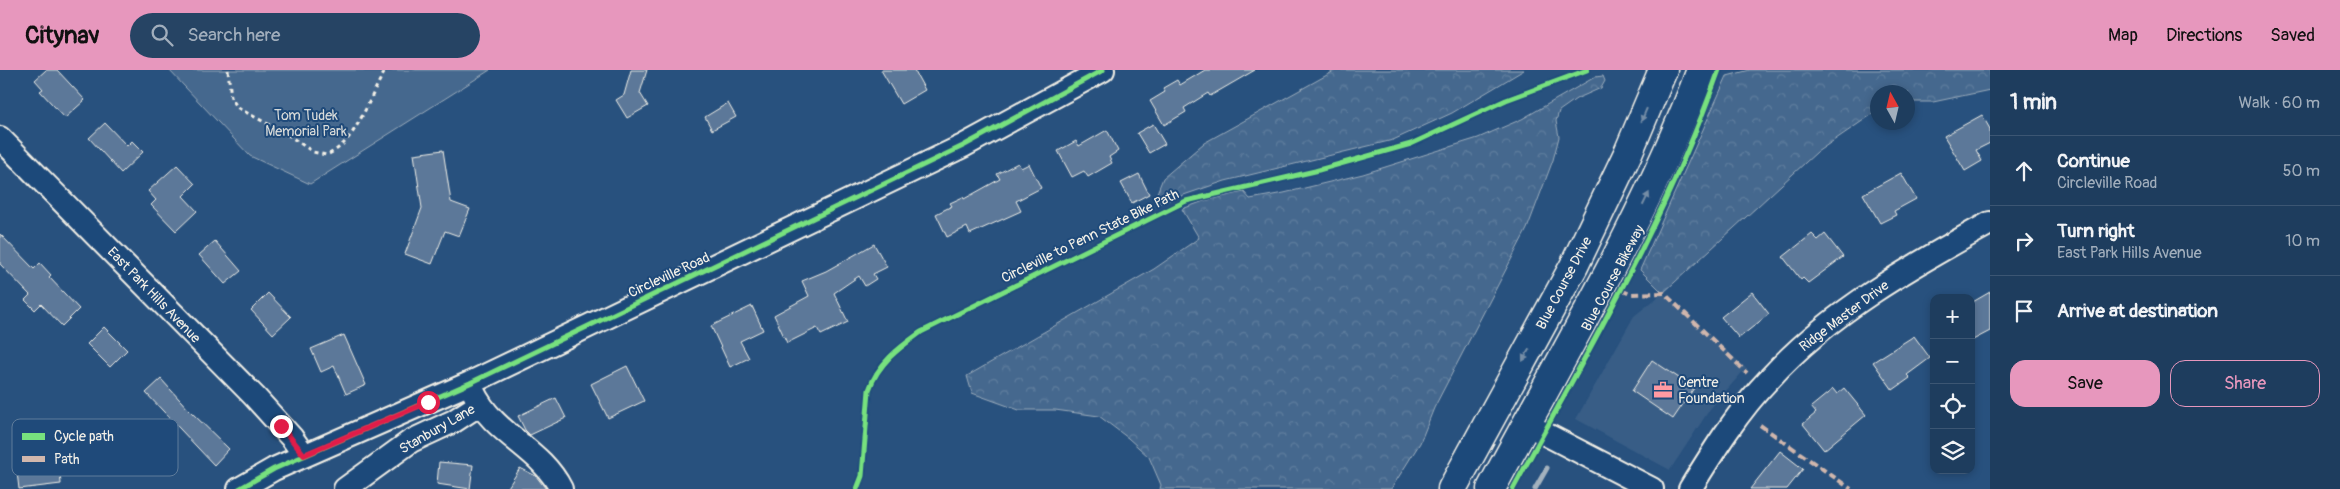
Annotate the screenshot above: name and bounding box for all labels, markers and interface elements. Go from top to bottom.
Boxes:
search box [130,13,480,58]
text: Citynav [25,21,100,50]
icon: search [148,21,176,49]
text: Search here [188,23,280,47]
text: Map [2108,24,2138,47]
text: Directions [2166,24,2242,47]
text: Saved [2270,24,2315,47]
north arrow [1870,85,1915,130]
text: 1 min [2010,89,2057,116]
text: Walk · 60 m [2238,93,2320,113]
park label: Tom Tudek Memorial Park [265,107,347,140]
one-way arrow [1640,108,1648,122]
text: Continue [2057,149,2130,173]
icon: ahead [2010,157,2038,185]
text: 50 m [2283,161,2320,181]
text: Circleville Road [2057,173,2157,193]
street label: Circleville to Penn State Bike Path [998,186,1182,286]
one-way arrow [1642,192,1650,206]
text: Turn right [2057,219,2135,243]
street label: Blue Course Bikeway [1578,222,1648,334]
icon: right [2010,227,2038,255]
text: 10 m [2285,231,2320,251]
street label: Blue Course Drive [1532,234,1596,332]
text: East Park Hills Avenue [2057,243,2202,263]
street label: East Park Hills Avenue [104,244,204,347]
street label: Circleville Road [626,249,713,301]
street label: Ridge Master Drive [1796,277,1892,355]
map controls [1930,294,1975,474]
button: + [1930,294,1975,339]
icon: arrive [2010,297,2038,325]
text: Arrive at destination [2057,299,2218,323]
button: − [1930,339,1975,384]
one-way arrow [1521,348,1530,361]
button: Save [2010,360,2160,407]
button: Share [2170,360,2320,407]
place label: Centre Foundation [1678,374,1745,407]
office icon: Centre Foundation [1652,379,1674,401]
button: locate [1930,384,1975,429]
route start [417,391,440,414]
street label: Stanbury Lane [396,400,478,458]
route end [270,415,293,438]
legend [12,419,178,476]
text: Cycle path [54,428,114,445]
button: layers [1930,429,1975,474]
text: Path [54,451,79,468]

